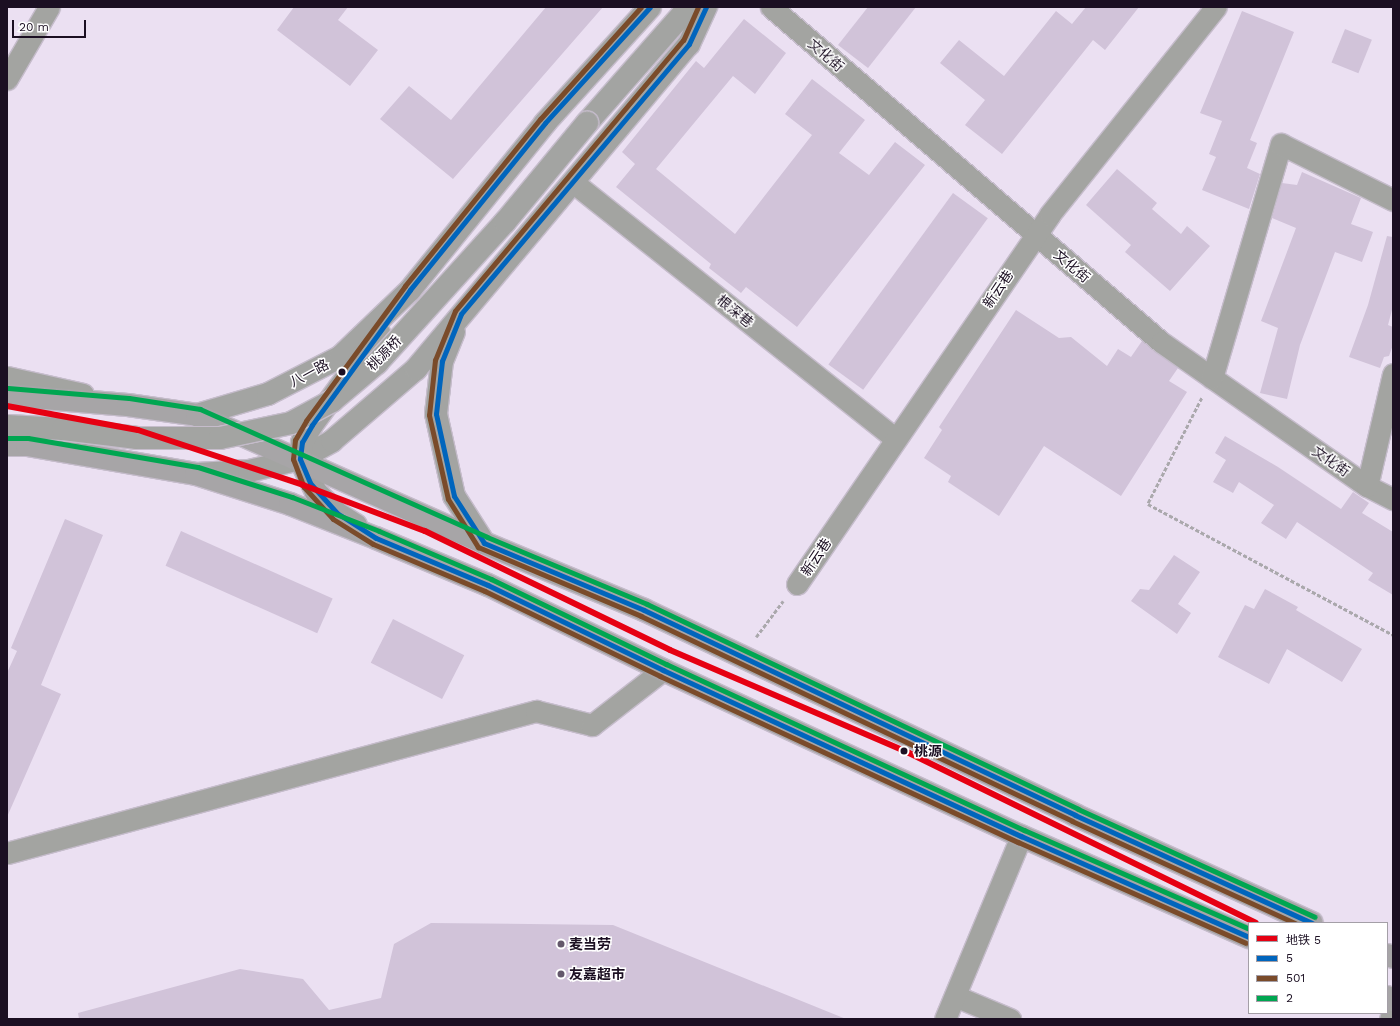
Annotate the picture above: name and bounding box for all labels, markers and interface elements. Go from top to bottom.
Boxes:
scale bar [14,12,88,38]
text: 20 m [19,20,49,34]
street label: 文化街 [805,35,847,75]
street label: 文化街 [1051,246,1093,286]
street label: 新云巷 [979,267,1017,311]
street label: 根深巷 [713,291,757,331]
street label: 桃源桥 [363,332,405,374]
street label: 八一路 [287,356,331,390]
unlabelled marker [337,367,347,377]
street label: 文化街 [1309,442,1353,480]
street label: 新云巷 [797,535,835,579]
place label: 桃源 [914,743,942,759]
marker: 桃源 [897,744,911,758]
legend [1248,922,1388,1014]
text: 地铁 5 [1286,933,1321,947]
place label: 麦当劳 [569,936,611,952]
marker: 麦当劳 [556,939,566,949]
text: 5 [1286,951,1293,965]
place label: 友嘉超市 [569,966,625,982]
marker: 友嘉超市 [556,969,566,979]
text: 501 [1286,971,1305,985]
text: 2 [1286,991,1293,1005]

